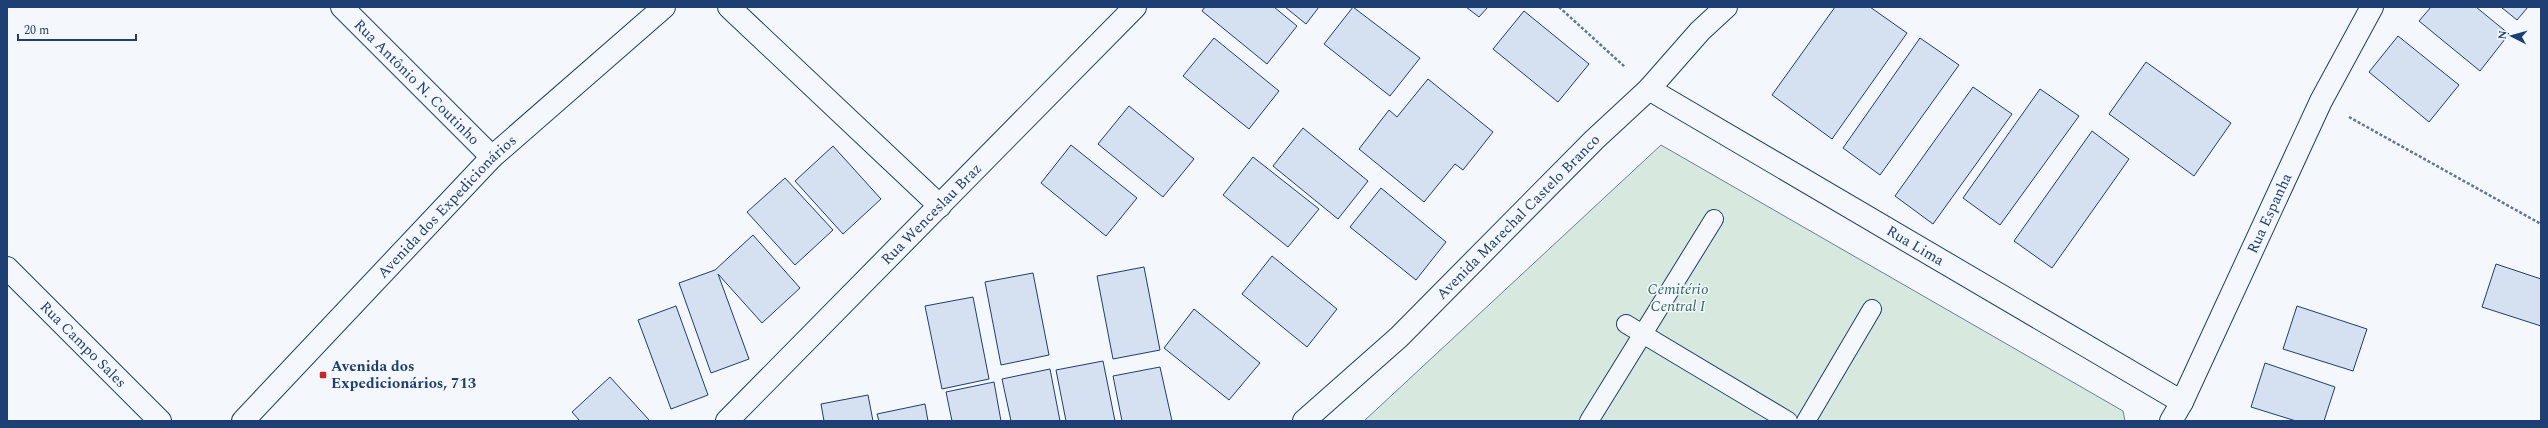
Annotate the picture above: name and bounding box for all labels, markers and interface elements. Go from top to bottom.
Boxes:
street label: Rua Antônio N. Coutinho [349,14,485,150]
scale bar [18,16,136,42]
north arrow [2492,16,2532,56]
text: 20 m [24,21,49,40]
text: N [2494,30,2511,40]
street label: Avenida Marechal Castelo Branco [1431,128,1605,305]
street label: Avenida dos Expedicionários [372,129,522,283]
street label: Rua Wenceslau Braz [876,158,987,270]
street label: Rua Espanha [2241,168,2298,257]
street label: Rua Lima [1882,219,1949,272]
park label: Cemitério Central I [1647,278,1709,318]
street label: Rua Campo Sales [35,296,132,393]
place label: Avenida dos Expedicionários, 713 [331,355,476,395]
marker: Avenida dos Expedicionários, 713 [318,370,328,380]

